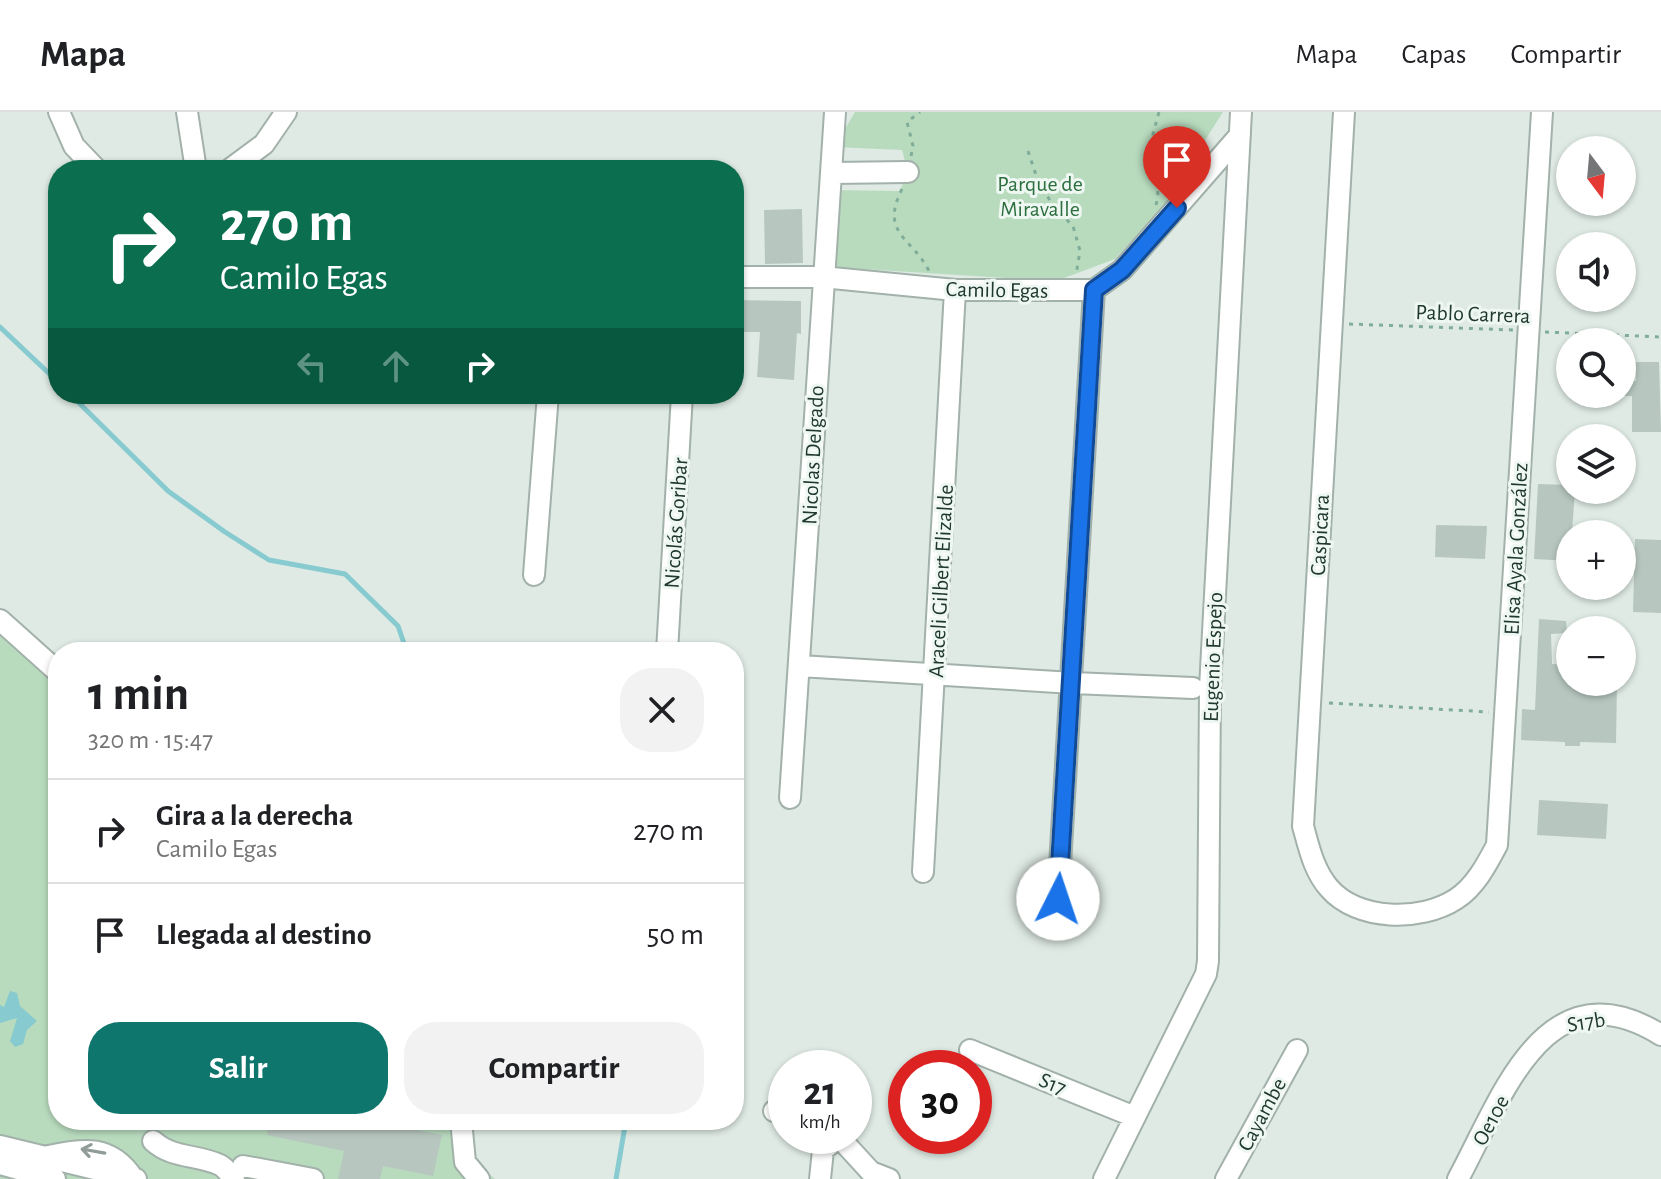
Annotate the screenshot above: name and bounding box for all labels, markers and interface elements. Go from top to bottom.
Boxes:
text: Mapa [40,36,126,74]
text: Mapa [1295,41,1357,69]
text: Capas [1401,41,1466,69]
text: Compartir [1510,41,1621,69]
pin [1143,126,1211,208]
north arrow [1556,136,1636,216]
map controls [1556,136,1636,696]
icon: arrive [1155,138,1199,182]
park label: Parque de Miravalle [997,173,1083,220]
icon: right [88,192,192,296]
text: 270 m [220,195,353,251]
button: sound [1556,232,1636,312]
text: Camilo Egas [220,260,388,296]
street label: Camilo Egas [945,278,1048,302]
street label: Pablo Carrera [1415,301,1531,327]
button: search [1556,328,1636,408]
icon: left [290,344,334,388]
icon: ahead [374,344,418,388]
icon: right [458,344,502,388]
street label: Nicolas Delgado [798,385,828,525]
button: layers [1556,424,1636,504]
street label: Nicolás Goribar [660,457,692,589]
street label: Elisa Ayala González [1500,462,1531,636]
street label: Araceli Gilbert Elizalde [925,484,957,678]
street label: Caspicara [1307,494,1333,576]
button: + [1556,520,1636,600]
street label: Eugenio Espejo [1200,592,1226,722]
button: − [1556,616,1636,696]
button: close [620,668,704,752]
text: 1 min [88,671,189,719]
text: 320 m · 15:47 [88,727,213,753]
text: Gira a la derecha [156,801,353,831]
icon: right [88,809,132,853]
text: 270 m [633,816,704,846]
text: Camilo Egas [156,836,277,862]
position arrow [1016,857,1100,941]
icon: arrive [88,913,132,957]
text: Llegada al destino [156,920,372,950]
text: 50 m [647,920,704,950]
street label: S17b [1565,1008,1607,1036]
button: Salir [88,1022,388,1114]
button: Compartir [404,1022,704,1114]
speed limit sign: 30 [888,1050,992,1154]
street label: S17 [1036,1069,1069,1099]
text: 21 [803,1072,837,1112]
street label: Cayambe [1234,1074,1290,1155]
street label: Oe10e [1469,1092,1513,1149]
text: km/h [799,1112,841,1132]
one-way arrow [80,1143,106,1158]

